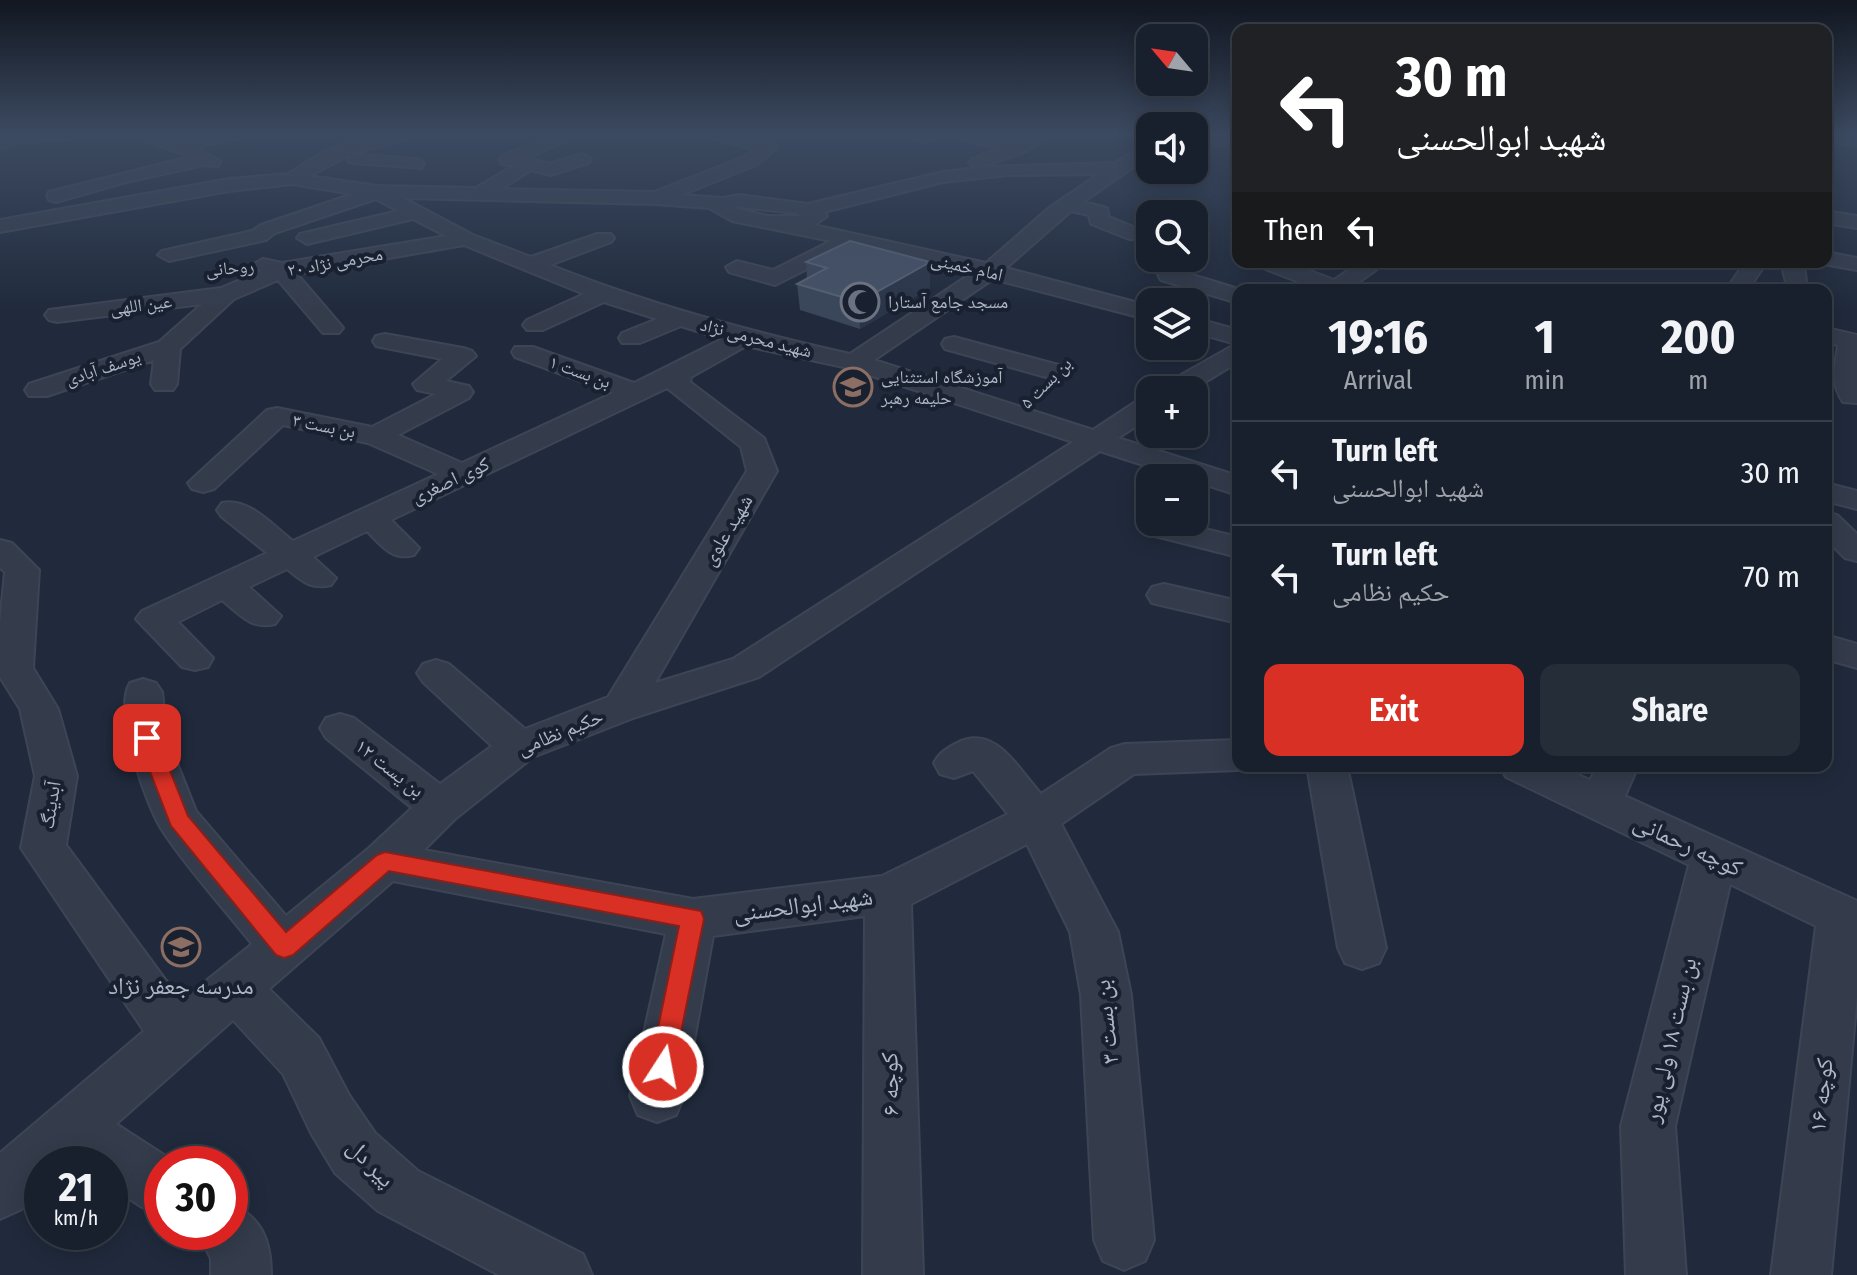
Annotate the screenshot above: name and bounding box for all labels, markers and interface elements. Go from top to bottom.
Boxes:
north arrow [1136,24,1208,96]
map controls [1136,24,1208,536]
text: 30 m [1396,44,1507,111]
icon: left [1264,56,1368,160]
button: sound [1136,112,1208,184]
text: شهید ابوالحسنی [1396,116,1607,160]
button: search [1136,200,1208,272]
icon: left [1340,208,1384,252]
text: Then [1264,212,1324,248]
street label: محرمی نژاد ۲۰ [286,243,384,281]
street label: امام خمینی [929,248,1005,287]
street label: روحانی [205,255,255,281]
mosque icon: مسجد جامع آستارا [839,281,881,323]
button: layers [1136,288,1208,360]
street label: عین اللهی [109,290,173,320]
place label: مسجد جامع آستارا [888,291,1008,314]
text: 19:16 [1328,308,1428,366]
text: 1 [1534,308,1555,366]
text: 200 [1661,308,1736,366]
street label: شهید محرمی نژاد [698,314,814,362]
street label: یوسف آبادی [63,346,143,390]
street label: بن بست ۱ [546,351,614,393]
street label: بن بست ۵ [1016,353,1076,413]
text: Arrival [1344,365,1413,396]
text: min [1524,365,1565,396]
text: m [1688,365,1708,396]
school or university icon: آموزشگاه استثنایی حلیمه رهبر [832,366,874,408]
place label: آموزشگاه استثنایی حلیمه رهبر [880,366,1003,409]
button: + [1136,376,1208,448]
street label: بن بست ۳ [291,409,357,443]
text: Turn left [1332,433,1438,469]
street label: کوی اصغری [407,451,493,509]
icon: left [1264,451,1308,495]
text: 30 m [1741,455,1800,491]
button: − [1136,464,1208,536]
text: شهید ابوالحسنی [1332,473,1484,504]
street label: شهید علوی [696,490,758,570]
text: Turn left [1332,537,1438,573]
icon: left [1264,555,1308,599]
text: 70 m [1742,559,1800,595]
text: حکیم نظامی [1332,577,1449,608]
button: Exit [1264,664,1524,756]
button: Share [1540,664,1800,756]
pin [113,704,181,772]
street label: حکیم نظامی [514,704,607,762]
icon: arrive [125,716,169,760]
street label: بن یست ۱۲ [351,734,429,802]
street label: آبدینگ [34,779,66,831]
street label: کوچه رحمانی [1629,808,1747,882]
street label: شهید ابوالحسنی [732,883,874,927]
school or university icon: مدرسه جعفر نژاد [160,926,202,968]
street label: بن بست ۱۸ ولی پور [1637,955,1703,1126]
place label: مدرسه جعفر نژاد [108,972,254,1000]
street label: بن بست ۳ [1088,978,1124,1066]
position arrow [621,1025,705,1109]
street label: کوچه ۶ [875,1052,905,1116]
street label: کوچه ۱۶ [1803,1056,1839,1134]
street label: پیر دل [341,1133,401,1193]
speed limit sign: 30 [144,1146,248,1250]
text: 21 [59,1164,93,1212]
text: km/h [54,1206,98,1230]

